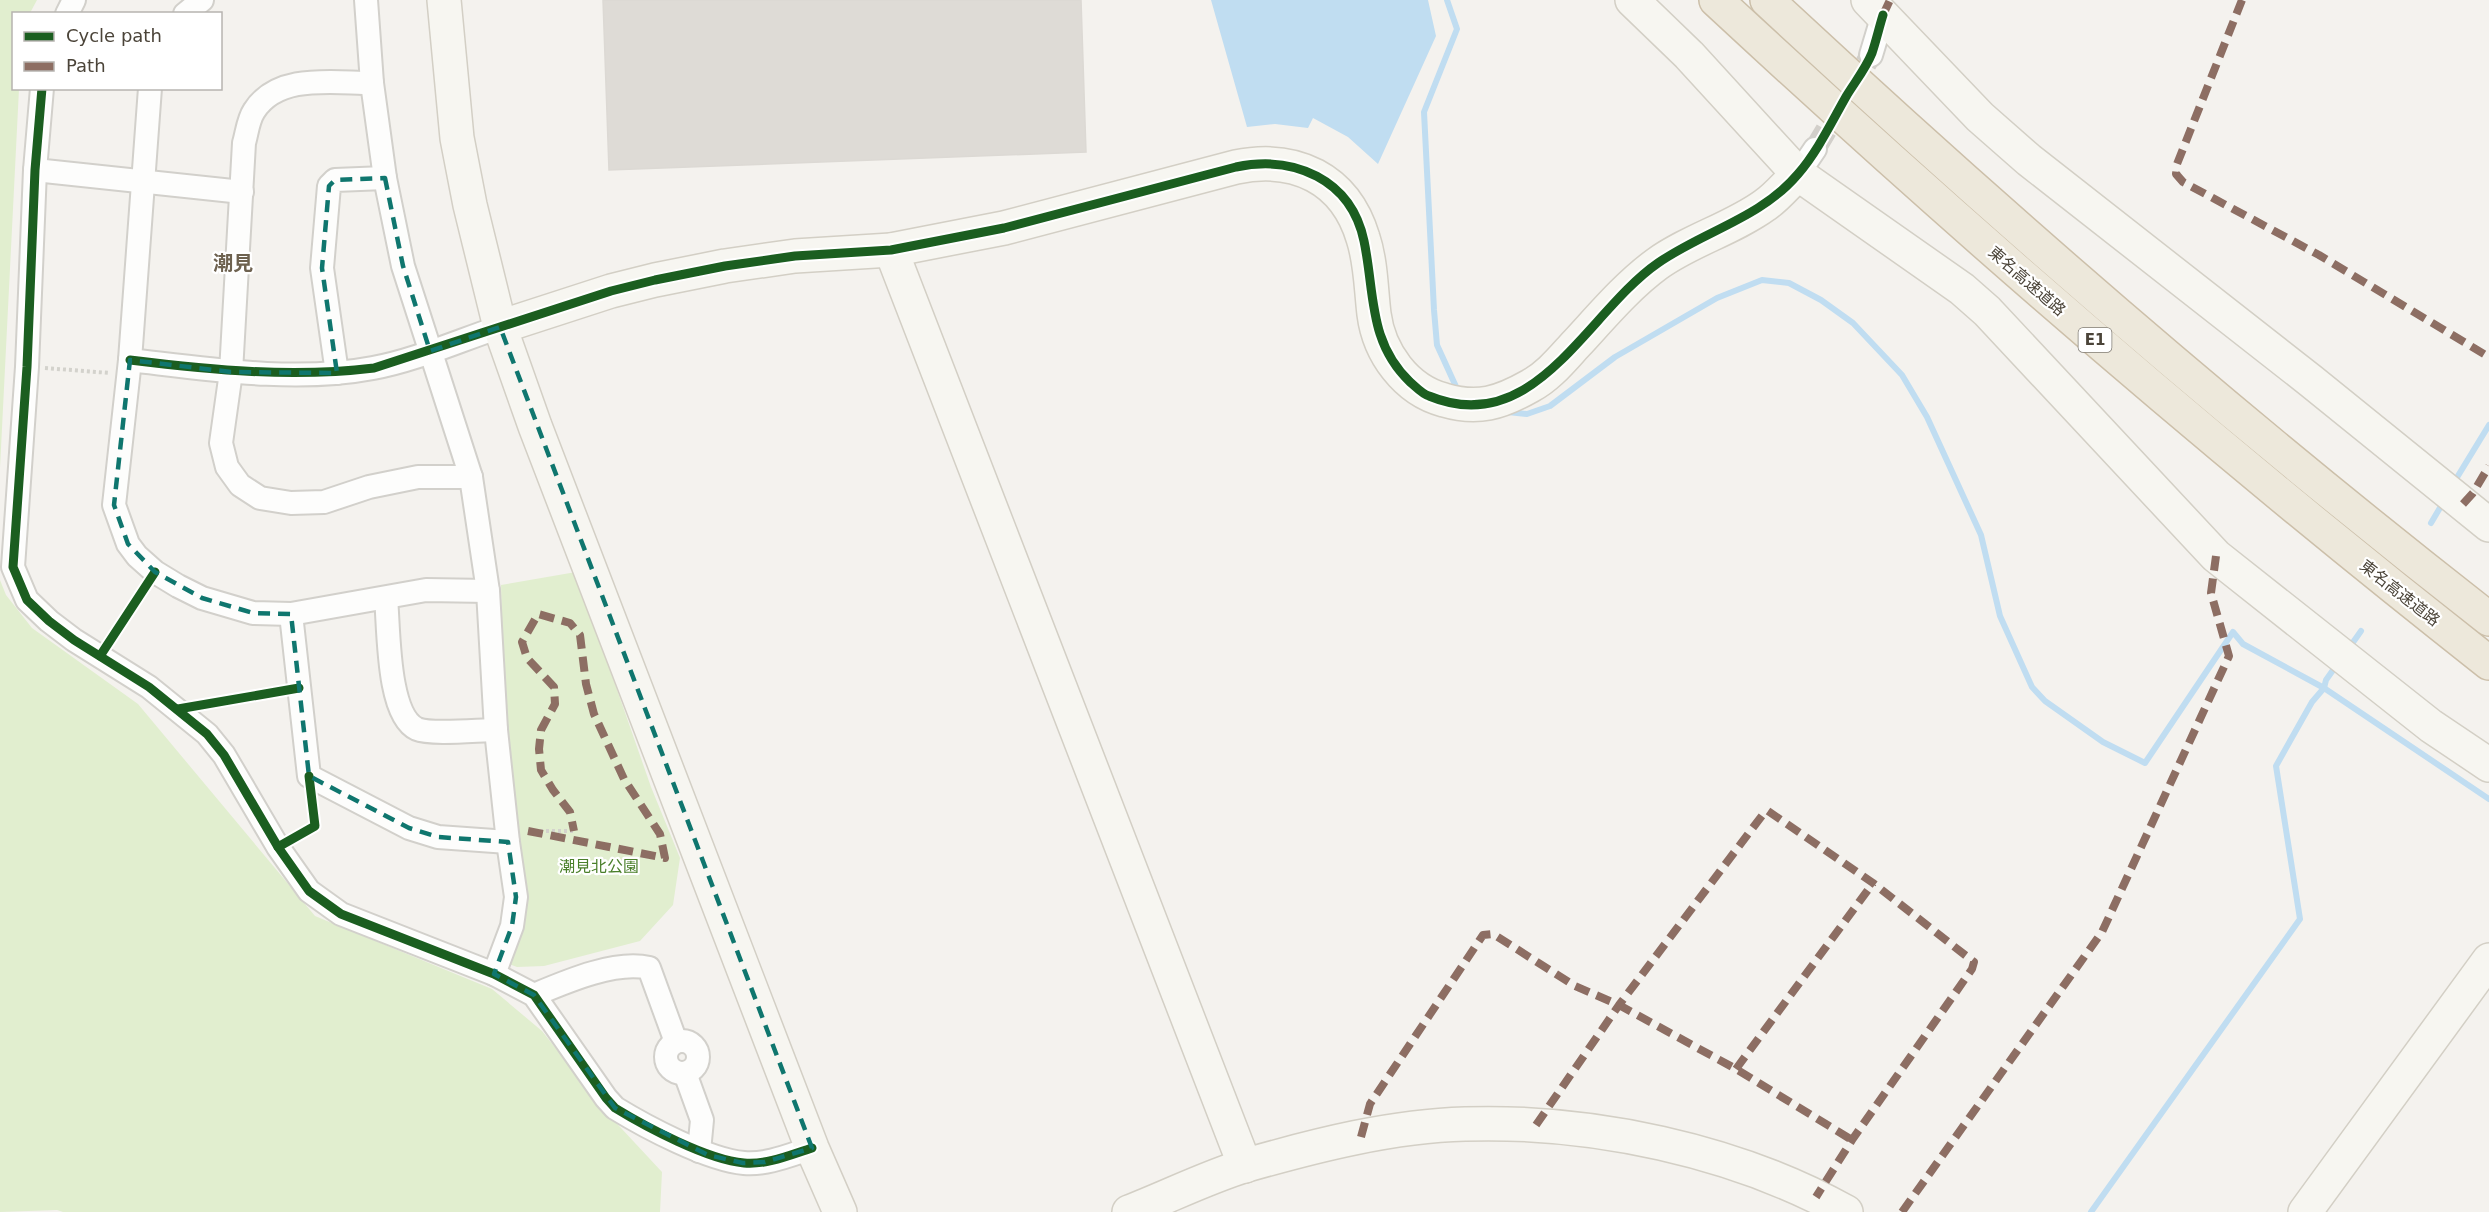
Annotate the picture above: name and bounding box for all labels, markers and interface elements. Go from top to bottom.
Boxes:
legend [12,12,222,90]
text: Cycle path [66,25,162,46]
text: Path [66,55,106,76]
street label: 東名高速道路 [1985,242,2069,320]
district label: 潮見 [213,251,253,275]
road number: E1 [2078,328,2112,352]
street label: 東名高速道路 [2356,556,2444,630]
park label: 潮見北公園 [559,857,639,876]

